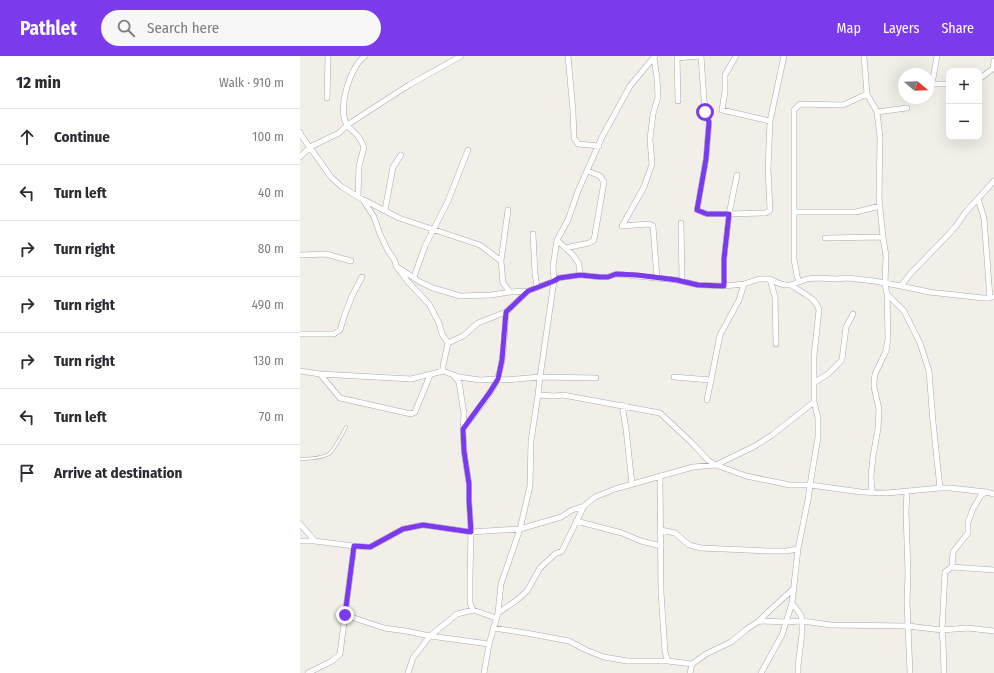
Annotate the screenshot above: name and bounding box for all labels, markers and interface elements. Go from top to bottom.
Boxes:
search box [101,10,381,46]
text: Pathlet [20,17,77,40]
icon: search [115,17,137,39]
text: Search here [147,19,219,37]
text: Map [837,20,861,37]
text: Layers [883,20,919,37]
text: Share [941,20,974,37]
north arrow [898,68,934,104]
map controls [946,68,982,140]
button: + [946,68,982,104]
text: 12 min [16,72,61,93]
text: Walk · 910 m [219,75,284,90]
route start [696,103,714,121]
button: − [946,104,982,140]
icon: ahead [16,126,38,148]
text: Continue [54,128,110,146]
text: 100 m [252,129,284,144]
icon: left [16,182,38,204]
text: Turn left [54,184,107,202]
text: 40 m [258,185,284,200]
icon: right [16,238,38,260]
text: Turn right [54,240,115,258]
text: 80 m [258,241,284,256]
icon: right [16,294,38,316]
text: Turn right [54,296,115,314]
text: 490 m [252,297,284,312]
icon: right [16,350,38,372]
text: Turn right [54,352,115,370]
text: 130 m [253,353,284,368]
icon: left [16,406,38,428]
text: Turn left [54,408,107,426]
text: 70 m [259,409,284,424]
icon: arrive [16,462,38,484]
text: Arrive at destination [54,464,182,482]
route end [336,606,354,624]

